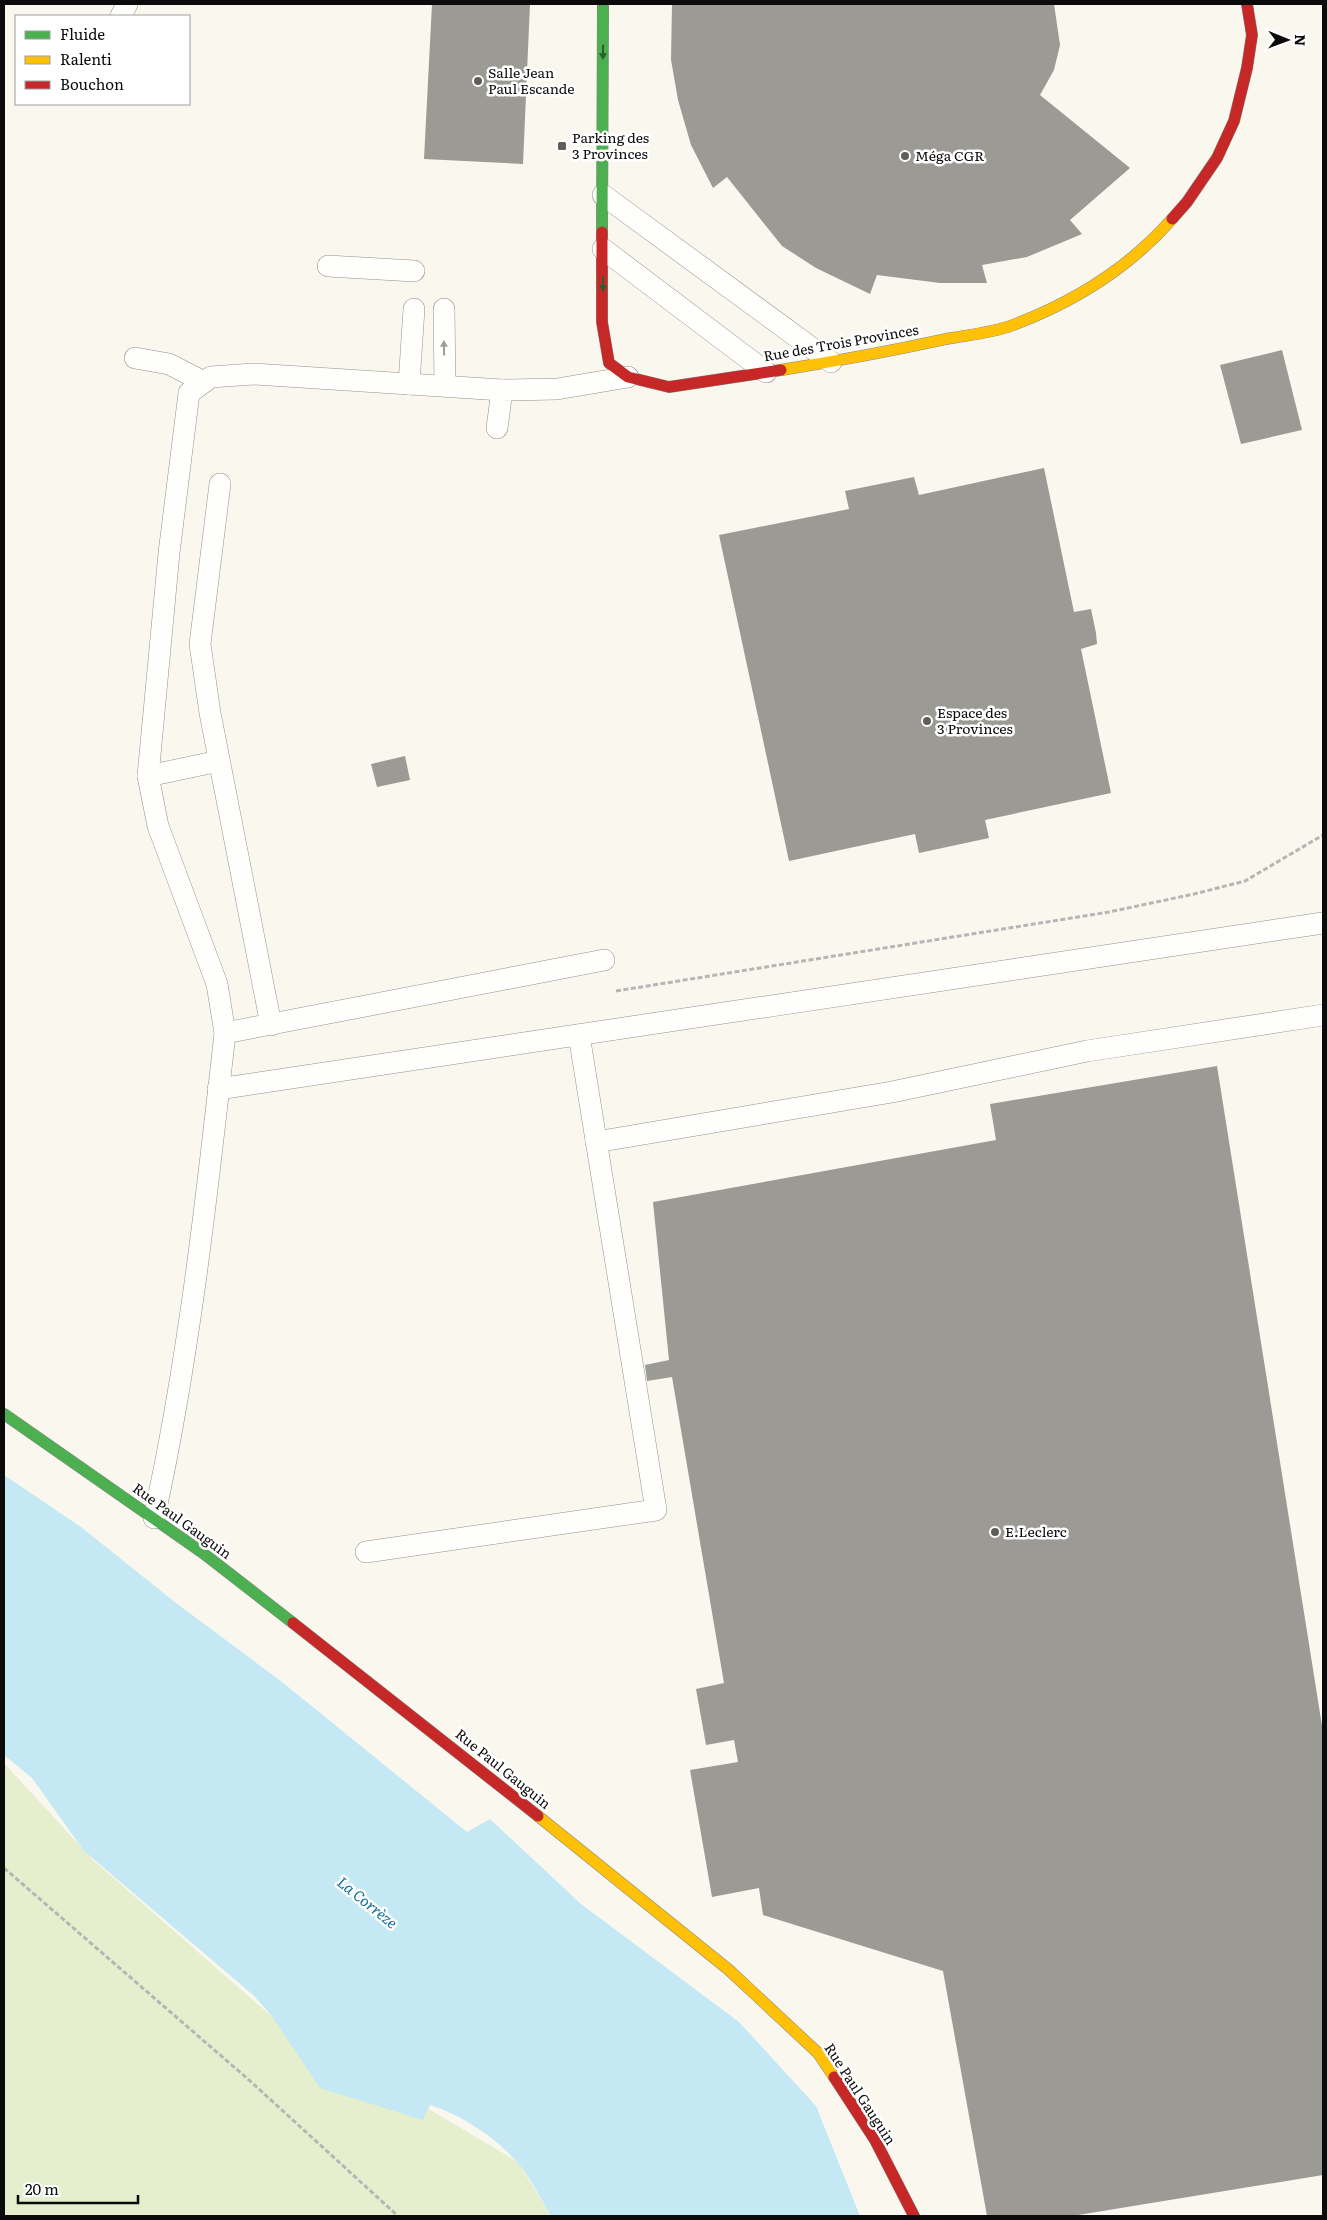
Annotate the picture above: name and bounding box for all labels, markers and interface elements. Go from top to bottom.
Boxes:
legend [15,15,190,105]
north arrow [1262,15,1312,65]
text: Fluide [60,22,105,45]
text: N [1291,34,1311,47]
one-way arrow [599,45,607,61]
text: Ralenti [60,47,112,70]
place label: Salle Jean Paul Escande [488,62,575,98]
text: Bouchon [60,72,124,95]
marker: Salle Jean Paul Escande [472,75,484,87]
place label: Parking des 3 Provinces [572,127,649,163]
marker: Parking des 3 Provinces [556,140,568,152]
place label: Méga CGR [915,145,984,165]
marker: Méga CGR [899,150,911,162]
one-way arrow [598,276,606,292]
street label: Rue des Trois Provinces [762,319,920,365]
one-way arrow [440,339,448,355]
place label: Espace des 3 Provinces [937,702,1013,738]
marker: Espace des 3 Provinces [921,715,933,727]
street label: Rue Paul Gauguin [129,1478,236,1563]
place label: E.Leclerc [1005,1521,1067,1541]
marker: E.Leclerc [989,1526,1001,1538]
street label: Rue Paul Gauguin [452,1723,556,1813]
water label: La Corrèze [333,1870,403,1933]
street label: Rue Paul Gauguin [820,2039,901,2148]
scale bar [18,2172,138,2204]
text: 20 m [25,2177,59,2200]

